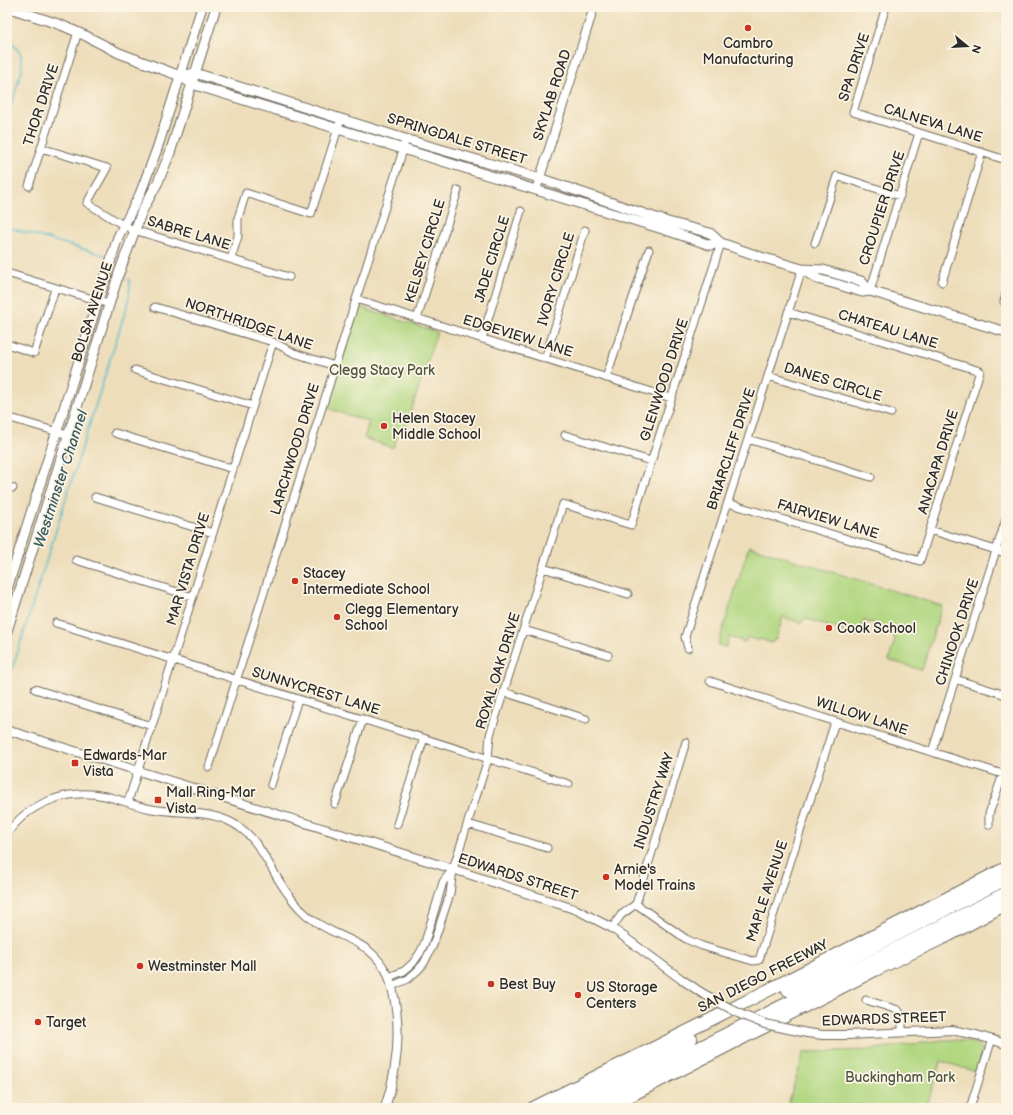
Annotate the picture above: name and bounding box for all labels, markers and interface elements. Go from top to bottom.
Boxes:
marker: Cambro Manufacturing [743,23,753,33]
north arrow [947,26,987,66]
street label: SPA DRIVE [835,31,873,103]
place label: Cambro Manufacturing [702,35,794,68]
text: N [969,43,983,55]
street label: SKYLAB ROAD [529,47,575,143]
street label: THOR DRIVE [20,62,62,148]
street label: CALNEVA LANE [881,100,985,146]
street label: SPRINGDALE STREET [385,110,529,169]
street label: CROUPIER DRIVE [855,149,909,267]
street label: KELSEY CIRCLE [401,197,449,305]
street label: SABRE LANE [145,212,233,254]
street label: JADE CIRCLE [471,214,513,304]
street label: IVORY CIRCLE [534,230,578,328]
street label: BOLSA AVENUE [68,260,116,364]
street label: NORTHRIDGE LANE [183,294,315,354]
street label: CHATEAU LANE [836,306,940,352]
street label: EDGEVIEW LANE [461,311,575,361]
street label: GLENWOOD DRIVE [636,316,692,444]
street label: DANES CIRCLE [782,359,884,405]
park label: Clegg Stacy Park [329,362,435,379]
street label: LARCHWOOD DRIVE [267,381,323,517]
street label: BRIARCLIFF DRIVE [703,386,759,512]
water label: Westminster Channel [30,407,92,550]
street label: ANACAPA DRIVE [914,408,962,516]
place label: Helen Stacey Middle School [392,410,481,443]
marker: Helen Stacey Middle School [379,421,389,431]
street label: FAIRVIEW LANE [775,495,881,543]
street label: MAR VISTA DRIVE [163,511,213,627]
place label: Stacey Intermediate School [303,565,430,598]
marker: Stacey Intermediate School [290,576,300,586]
street label: CHINOOK DRIVE [932,576,982,688]
place label: Clegg Elementary School [345,601,459,634]
street label: ROYAL OAK DRIVE [472,610,524,732]
marker: Clegg Elementary School [332,612,342,622]
place label: Cook School [837,620,916,637]
marker: Cook School [824,623,834,633]
street label: SUNNYCREST LANE [250,663,382,719]
street label: WILLOW LANE [814,693,910,739]
place label: Edwards-Mar Vista [83,747,168,780]
street label: INDUSTRY WAY [630,750,678,851]
marker: Edwards-Mar Vista [70,758,80,768]
place label: Mall Ring-Mar Vista [166,784,256,817]
marker: Mall Ring-Mar Vista [153,795,163,805]
street label: MAPLE AVENUE [743,838,791,944]
street label: EDWARDS STREET [456,850,581,905]
place label: Arnie's Model Trains [614,861,695,894]
marker: Arnie's Model Trains [601,872,611,882]
street label: SAN DIEGO FREEWAY [695,935,832,1016]
place label: Westminster Mall [148,958,256,975]
marker: Westminster Mall [135,961,145,971]
place label: Best Buy [499,976,556,993]
marker: Best Buy [486,979,496,989]
place label: US Storage Centers [586,979,658,1012]
marker: US Storage Centers [573,990,583,1000]
street label: EDWARDS STREET [821,1008,947,1030]
place label: Target [46,1014,87,1031]
marker: Target [33,1017,43,1027]
park label: Buckingham Park [845,1069,955,1086]

